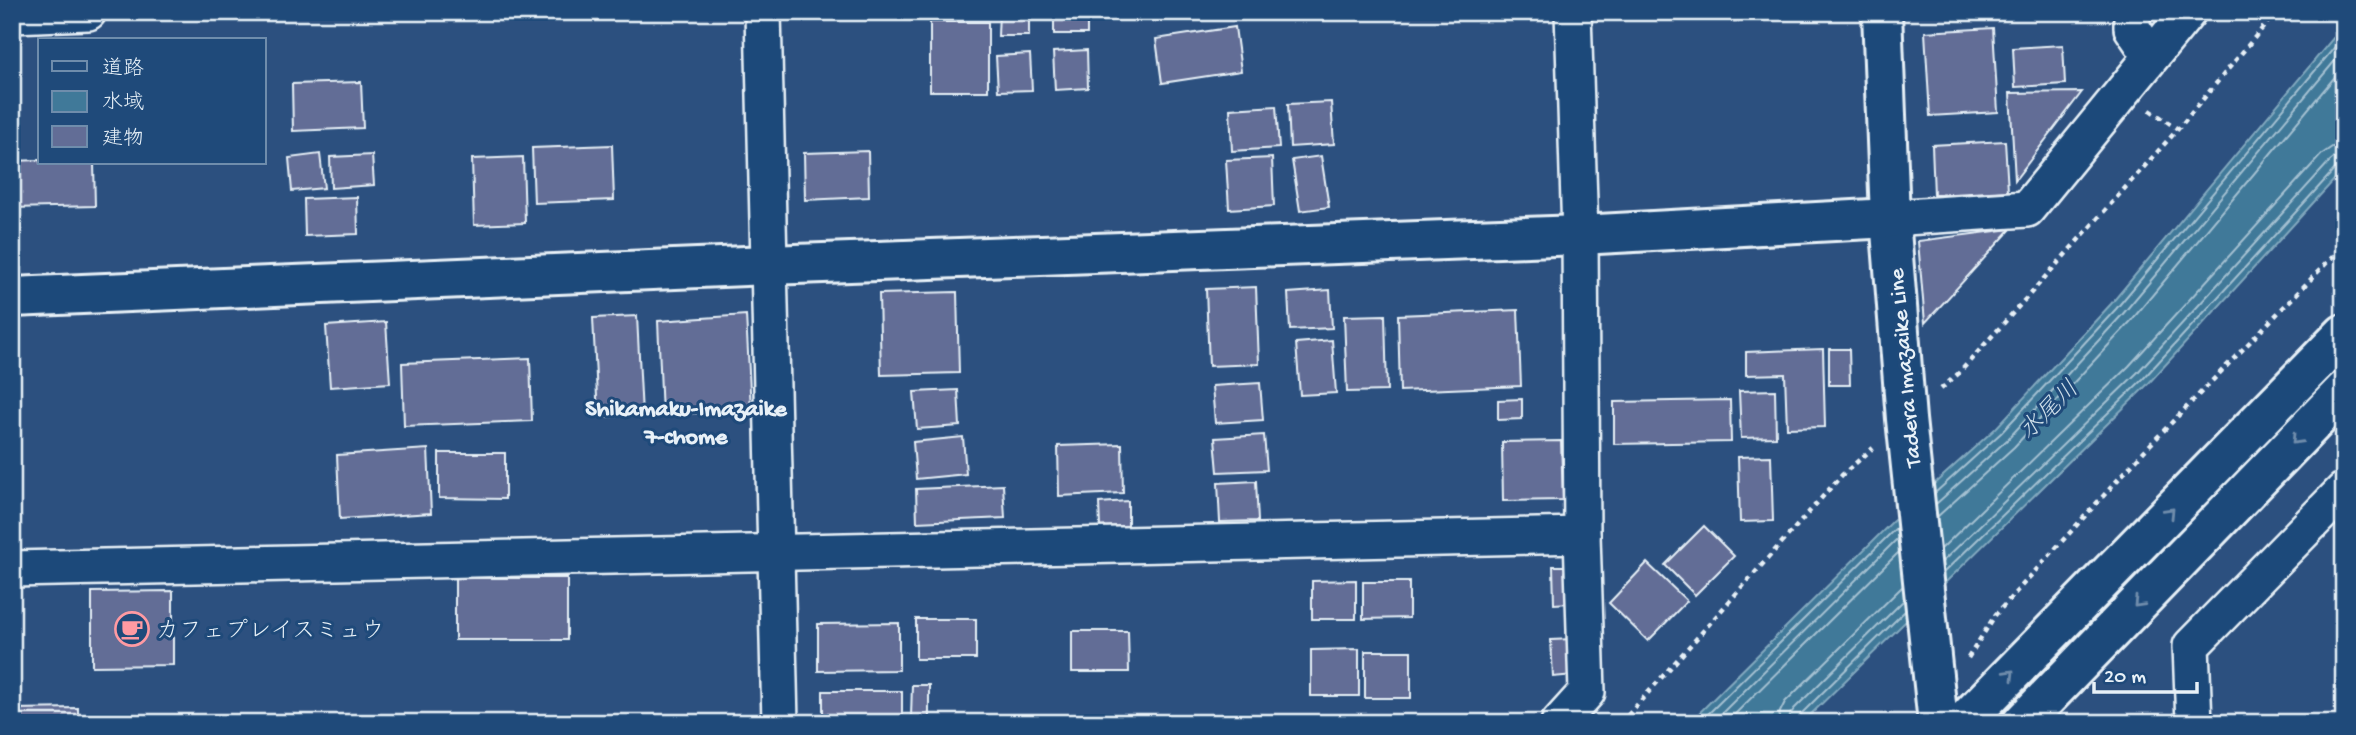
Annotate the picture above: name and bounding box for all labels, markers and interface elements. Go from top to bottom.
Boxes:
legend [38,38,266,164]
text: 道路 [102,57,144,83]
text: 水域 [102,91,144,117]
text: 建物 [102,127,144,153]
street label: Tadera Imazaike Line [1884,266,1929,470]
water label: 水尾川 [2015,376,2086,447]
district label: Shikamaku-Imazaike 7-chome [585,396,788,453]
one-way arrow [2292,432,2305,445]
one-way arrow [2161,507,2174,520]
one-way arrow [2133,595,2146,608]
cafe icon: カフェプレイスミュウ [113,610,151,648]
place label: カフェプレイスミュウ [156,618,384,646]
scale bar [2094,651,2197,695]
text: 20 m [2104,666,2146,691]
one-way arrow [2002,669,2015,682]

